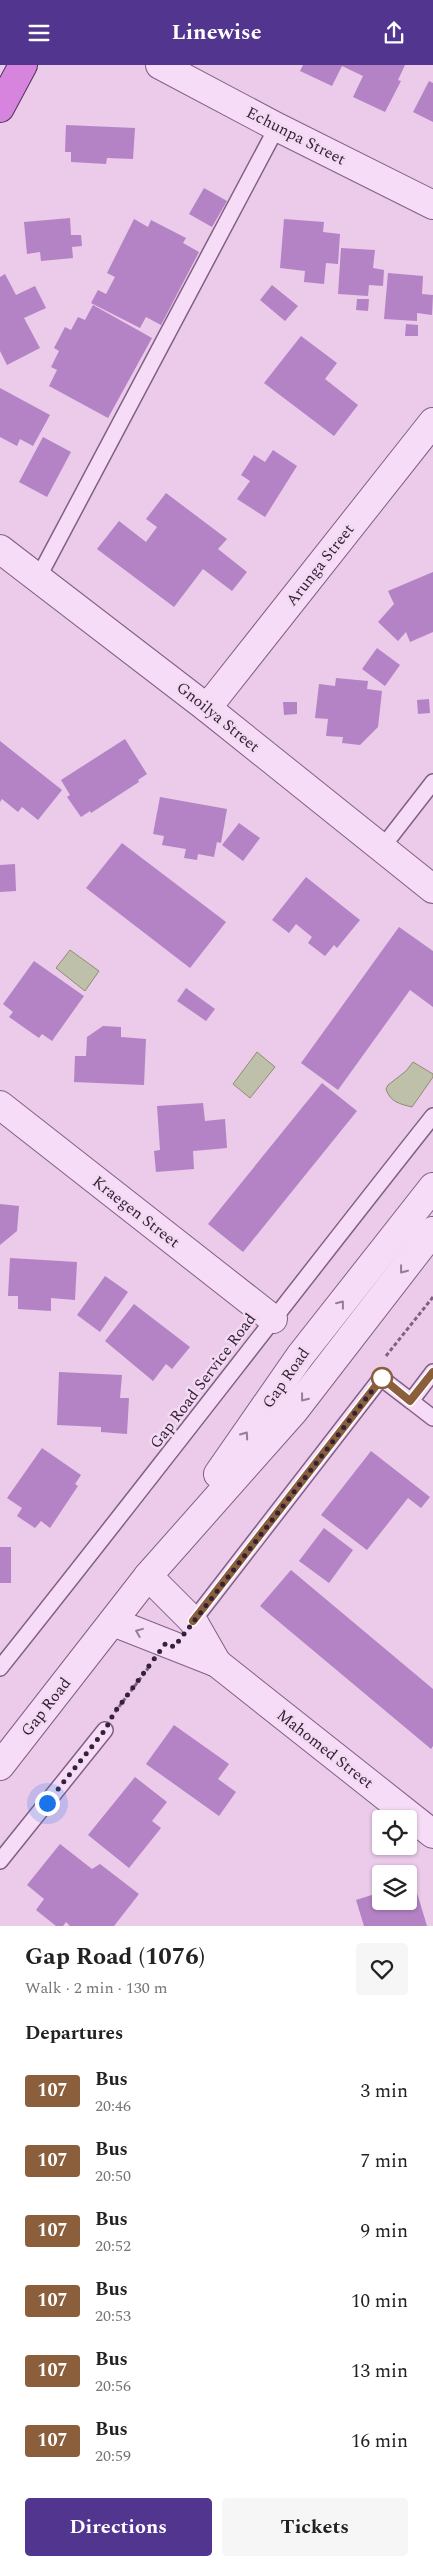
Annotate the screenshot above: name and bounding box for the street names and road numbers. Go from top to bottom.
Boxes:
street label: Echunpa Street [242,101,350,172]
street label: Arunga Street [280,518,360,611]
street label: Gnoilya Street [171,676,265,758]
street label: Kraegen Street [87,1170,185,1254]
street label: Gap Road Service Road [144,1308,262,1454]
street label: Gap Road [256,1343,316,1413]
street label: Gap Road [15,1672,77,1742]
street label: Mahomed Street [271,1703,379,1795]

